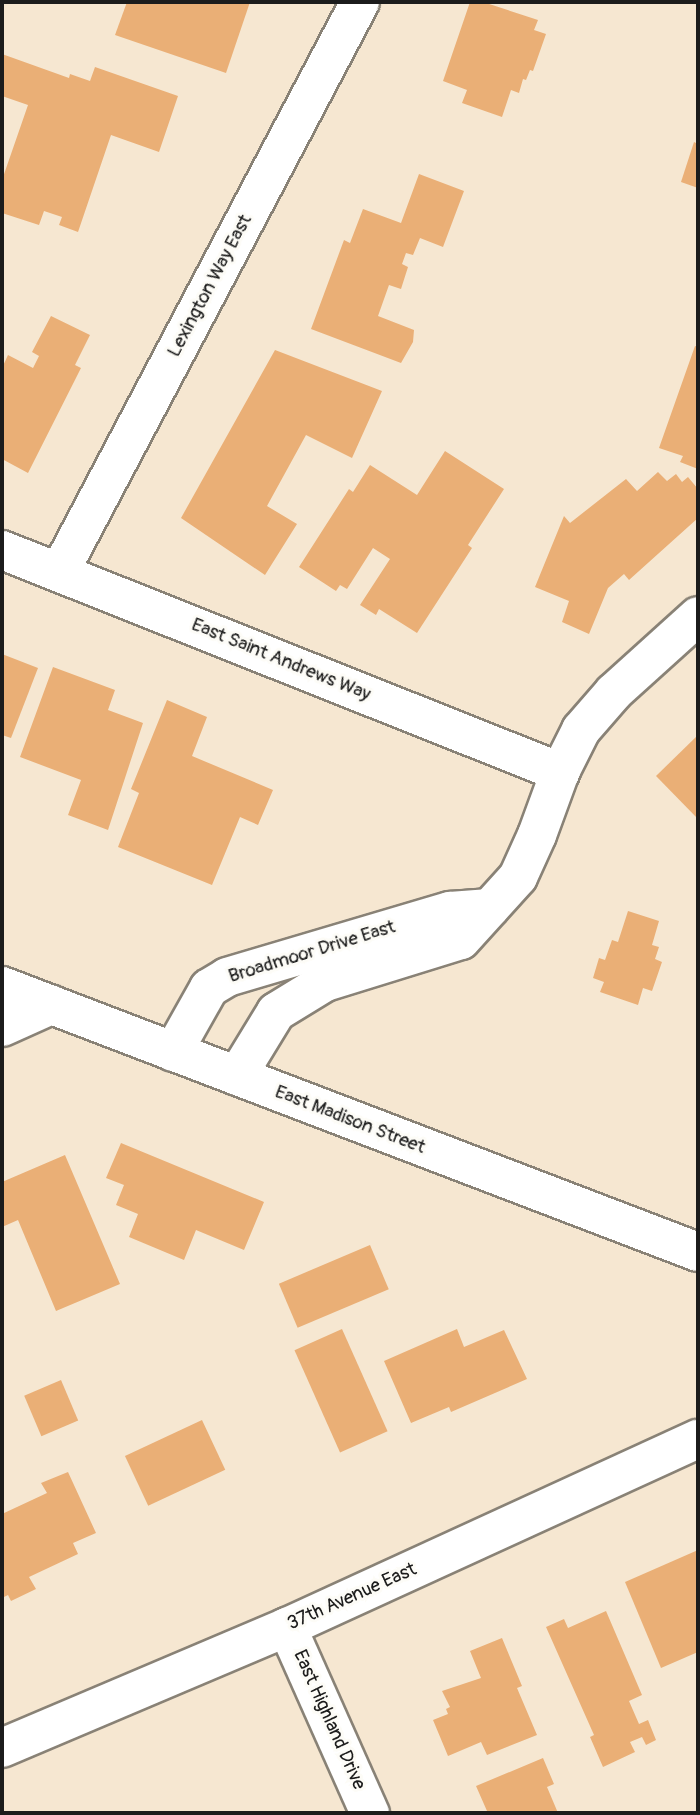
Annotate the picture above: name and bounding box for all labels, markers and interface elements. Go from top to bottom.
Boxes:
street label: Lexington Way East [163,211,257,361]
street label: East Saint Andrews Way [188,614,374,706]
street label: Broadmoor Drive East [226,916,398,988]
street label: East Madison Street [272,1081,428,1159]
street label: 37th Avenue East [284,1558,420,1636]
street label: East Highland Drive [288,1647,370,1793]

